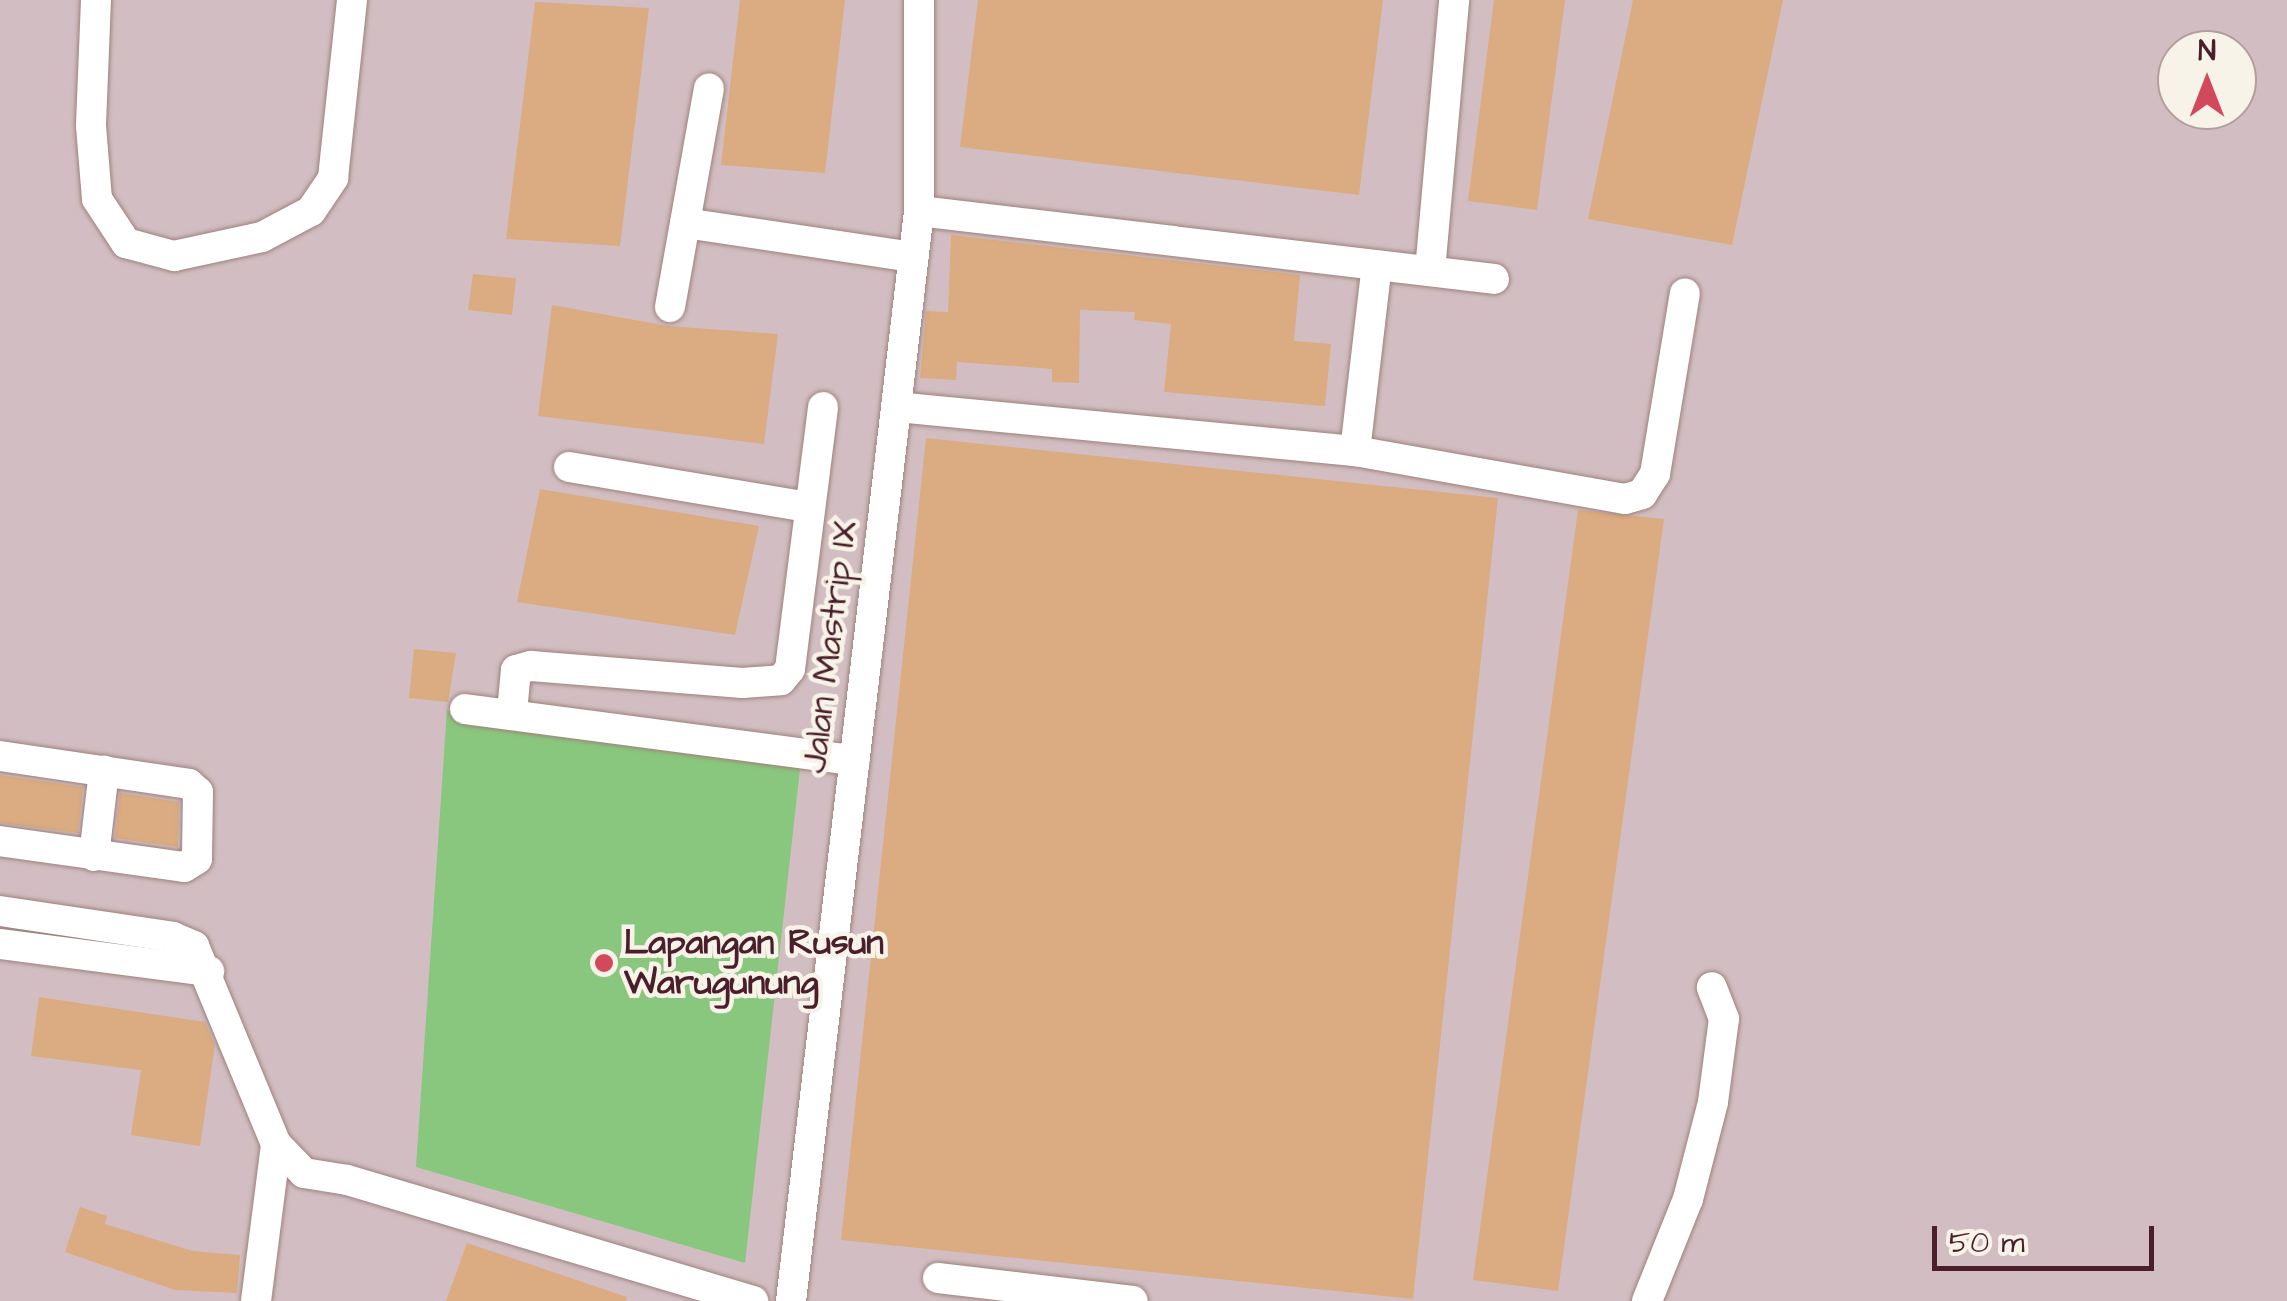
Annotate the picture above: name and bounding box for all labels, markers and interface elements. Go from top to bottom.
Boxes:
north arrow [2157,30,2257,130]
text: N [2198,32,2216,71]
street label: Jalan Mastrip IX [794,518,866,776]
place label: Lapangan Rusun Warugunung [624,922,884,1004]
marker: Lapangan Rusun Warugunung [593,952,615,974]
scale bar [1937,1206,2160,1268]
text: 50 m [1949,1222,2025,1264]

